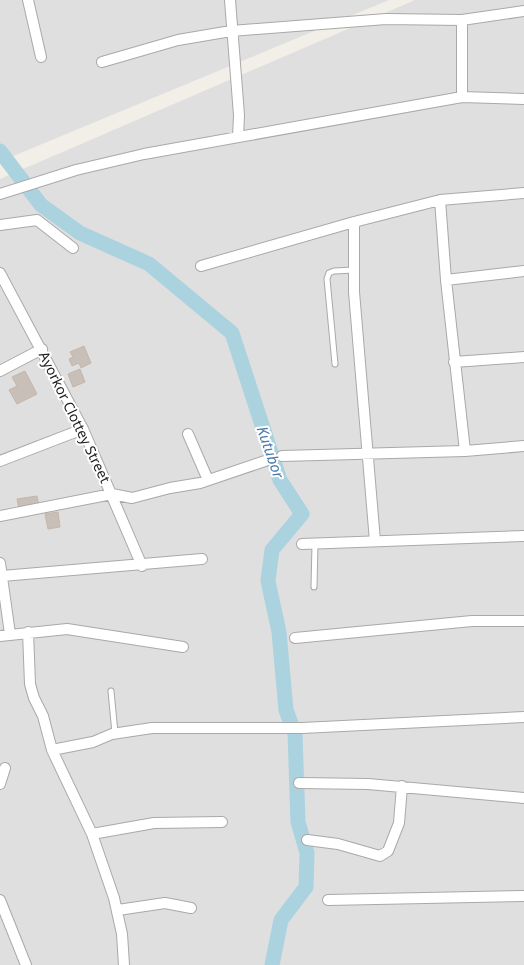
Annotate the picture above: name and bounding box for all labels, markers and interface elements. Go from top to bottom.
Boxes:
street label: Ayorkor Clottey Street [35,348,115,486]
water label: Kutubor [253,423,290,482]

